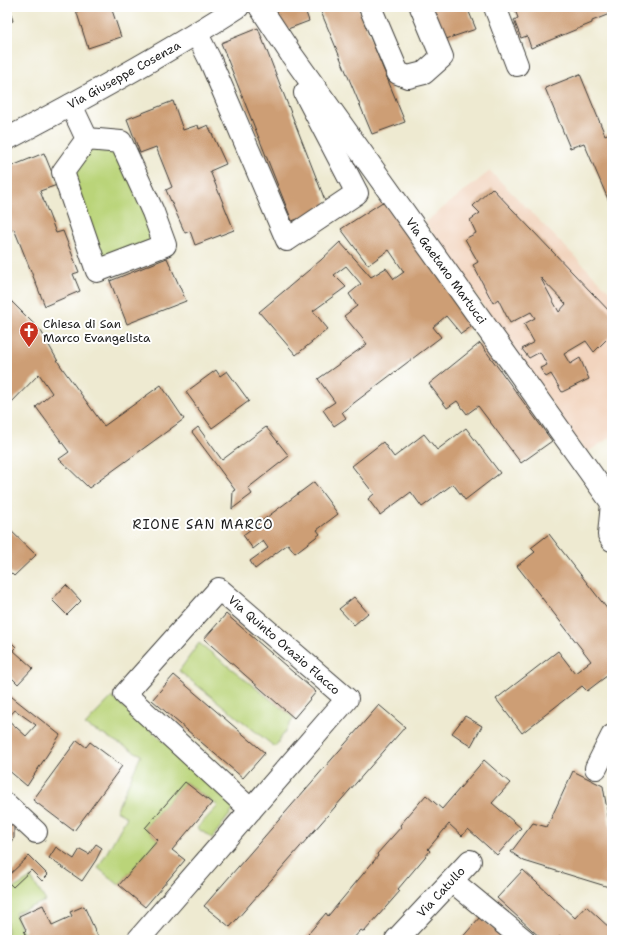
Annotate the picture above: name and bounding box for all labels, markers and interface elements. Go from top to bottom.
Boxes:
street label: Via Giuseppe Cosenza [65,37,184,113]
street label: Via Gaetano Martucci [402,215,490,327]
place label: Chiesa di San Marco Evangelista [43,316,151,346]
church icon: Chiesa di San Marco Evangelista [18,320,40,348]
district label: RIONE SAN MARCO [132,516,274,533]
street label: Via Quinto Orazio Flacco [225,592,343,698]
street label: Via Catullo [413,863,469,921]

